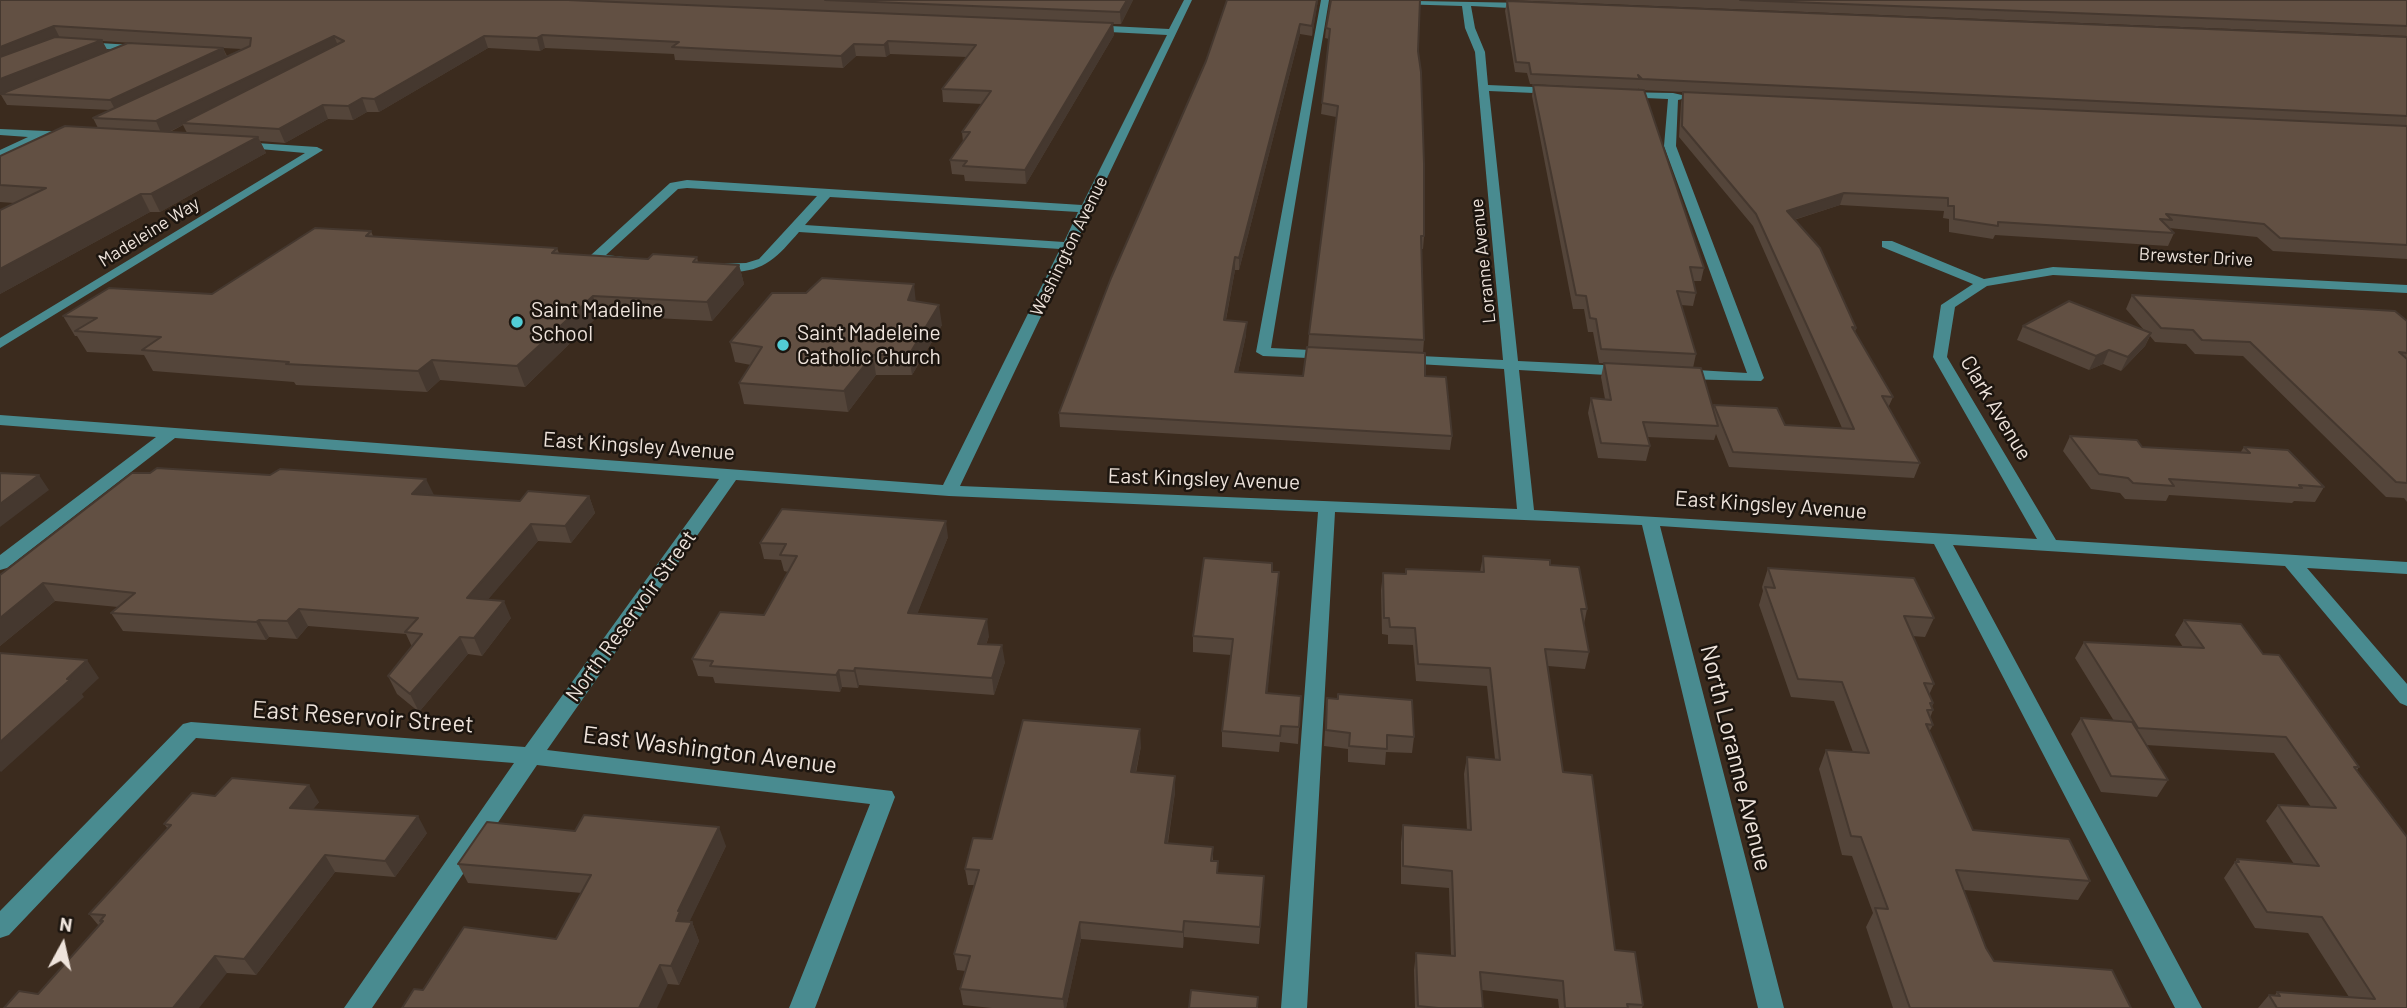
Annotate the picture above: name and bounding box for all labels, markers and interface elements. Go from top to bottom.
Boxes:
street label: Washington Avenue [1026,172,1112,320]
street label: Madeleine Way [95,192,203,272]
street label: Loranne Avenue [1466,198,1500,324]
street label: Brewster Drive [2138,243,2254,271]
place label: Saint Madeline School [531,297,663,347]
marker: Saint Madeline School [509,314,525,330]
place label: Saint Madeleine Catholic Church [797,320,941,370]
marker: Saint Madeleine Catholic Church [775,337,791,353]
street label: Clark Avenue [1955,351,2037,465]
street label: East Kingsley Avenue [542,427,736,465]
street label: East Kingsley Avenue [1107,463,1301,495]
street label: East Kingsley Avenue [1674,486,1868,524]
street label: North Reservoir Street [560,525,702,707]
street label: North Loranne Avenue [1694,642,1778,874]
street label: East Reservoir Street [251,695,475,739]
street label: East Washington Avenue [581,720,839,780]
north arrow [28,910,98,980]
text: N [58,911,74,936]

